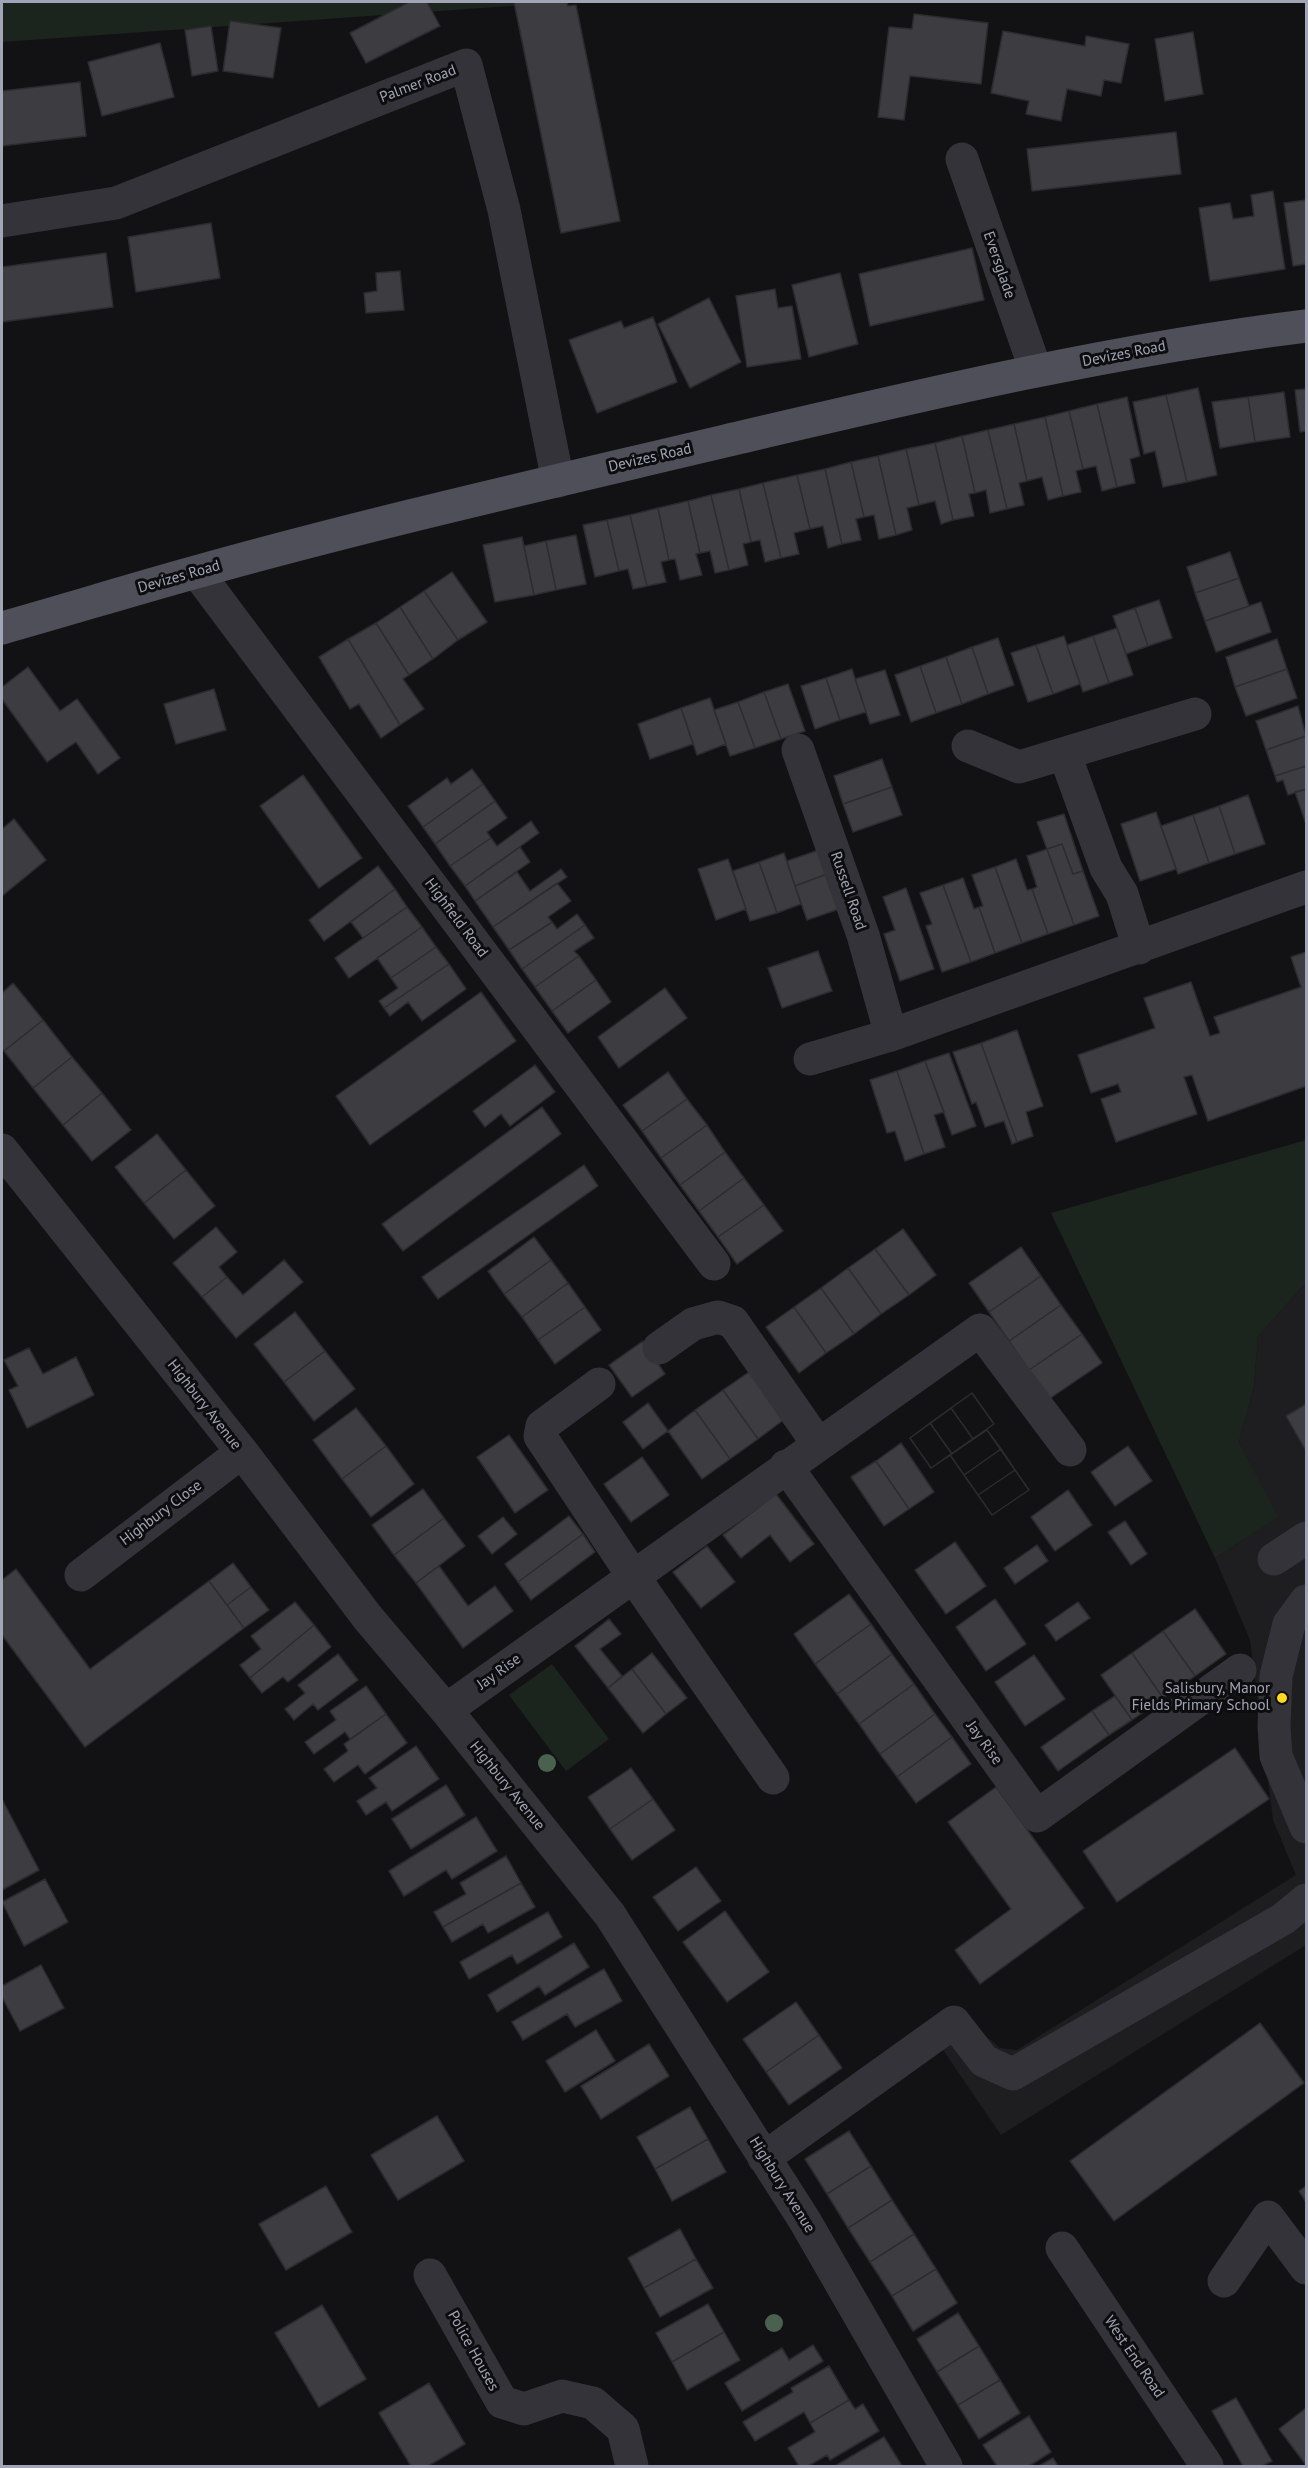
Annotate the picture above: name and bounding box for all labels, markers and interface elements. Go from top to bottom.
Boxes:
street label: Palmer Road [377,61,459,107]
street label: Eversglade [979,229,1019,301]
street label: Devizes Road [1081,337,1167,371]
street label: Devizes Road [607,440,693,476]
street label: Devizes Road [136,557,222,597]
street label: Russell Road [826,849,870,933]
street label: Highfield Road [420,875,492,961]
street label: Highbury Avenue [163,1356,245,1454]
street label: Highbury Close [117,1476,205,1550]
street label: Jay Rise [474,1650,524,1694]
place label: Salisbury, Manor Fields Primary School [1132,1680,1270,1715]
marker: Salisbury, Manor Fields Primary School [1275,1691,1289,1705]
street label: Jay Rise [962,1718,1006,1768]
street label: Highbury Avenue [466,1738,548,1834]
street label: Highbury Avenue [745,2134,819,2236]
street label: Police Houses [444,2308,502,2394]
street label: West End Road [1100,2313,1168,2401]

